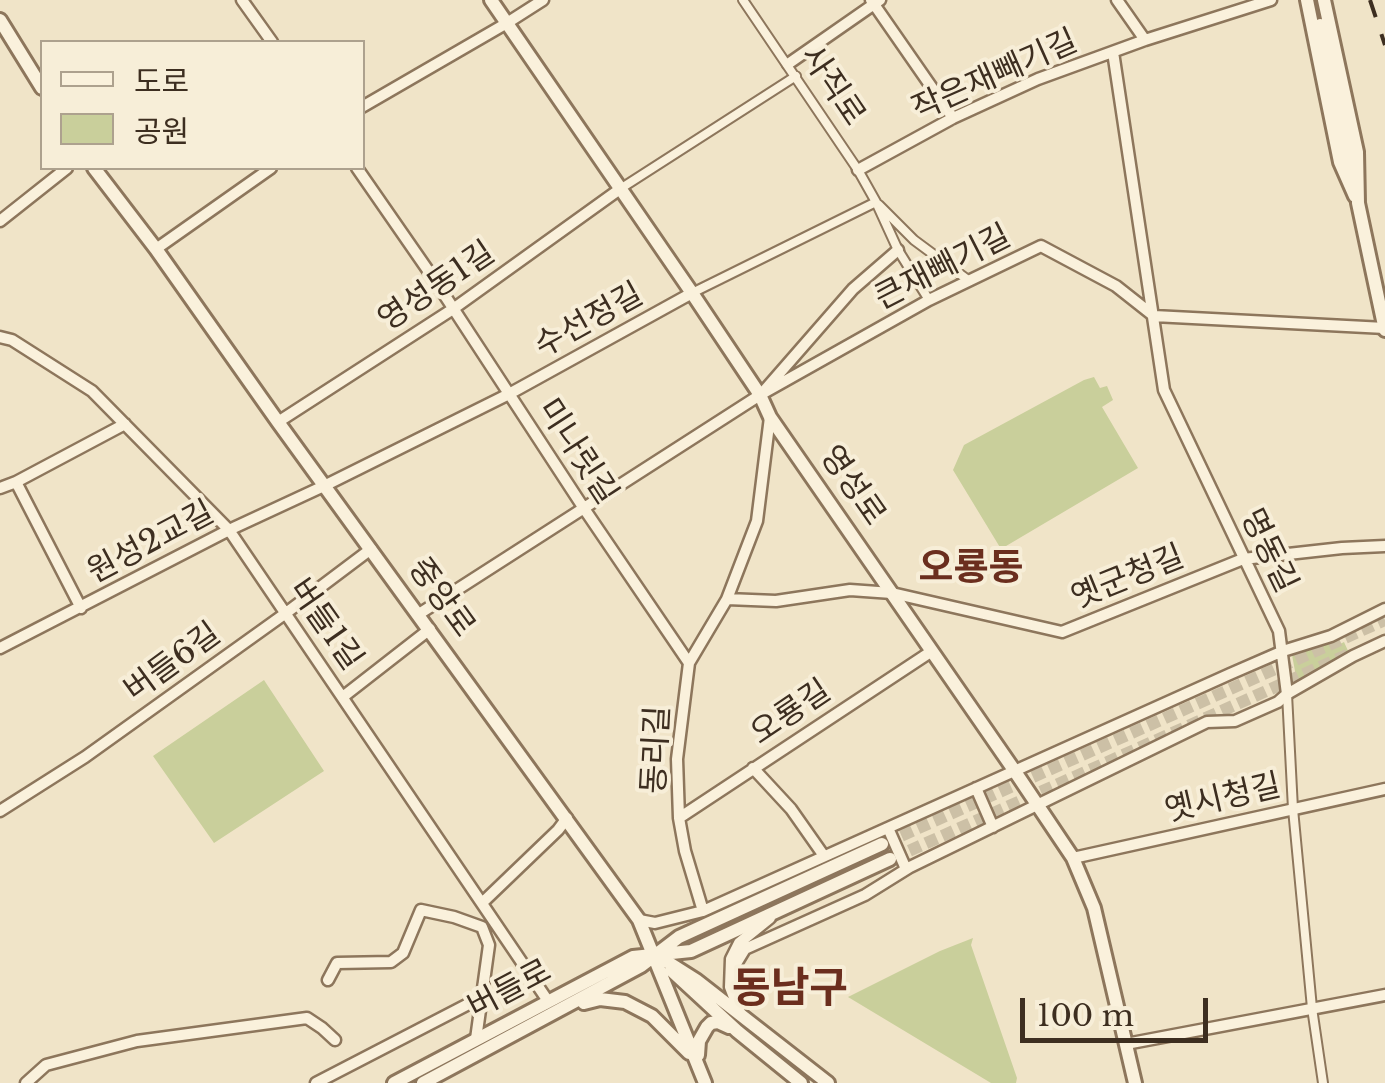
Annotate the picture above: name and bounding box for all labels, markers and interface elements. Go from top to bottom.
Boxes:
street label: 작은재빼기길 [907,23,1083,129]
street label: 사직로 [791,39,873,133]
legend [40,40,365,170]
text: 도로 [134,63,189,100]
text: 공원 [134,113,189,150]
street label: 큰재빼기길 [869,217,1017,319]
street label: 영성동1길 [372,234,502,340]
street label: 수선정길 [528,276,650,366]
street label: 미나릿길 [529,392,625,512]
street label: 영성로 [811,439,893,533]
street label: 원성2교길 [81,494,221,592]
street label: 명동길 [1231,503,1305,599]
street label: 옛군청길 [1066,538,1190,618]
district label: 오룡동 [919,546,1023,592]
street label: 중앙로 [400,551,482,645]
street label: 버들1길 [280,572,370,678]
street label: 버들6길 [118,615,228,711]
street label: 오룡길 [744,672,838,754]
street label: 동리길 [636,705,678,795]
street label: 옛시청길 [1161,767,1285,831]
street label: 버들로 [462,952,558,1028]
district label: 동남구 [732,965,848,1015]
scale bar [1025,978,1212,1040]
text: 100 m [1037,997,1134,1034]

